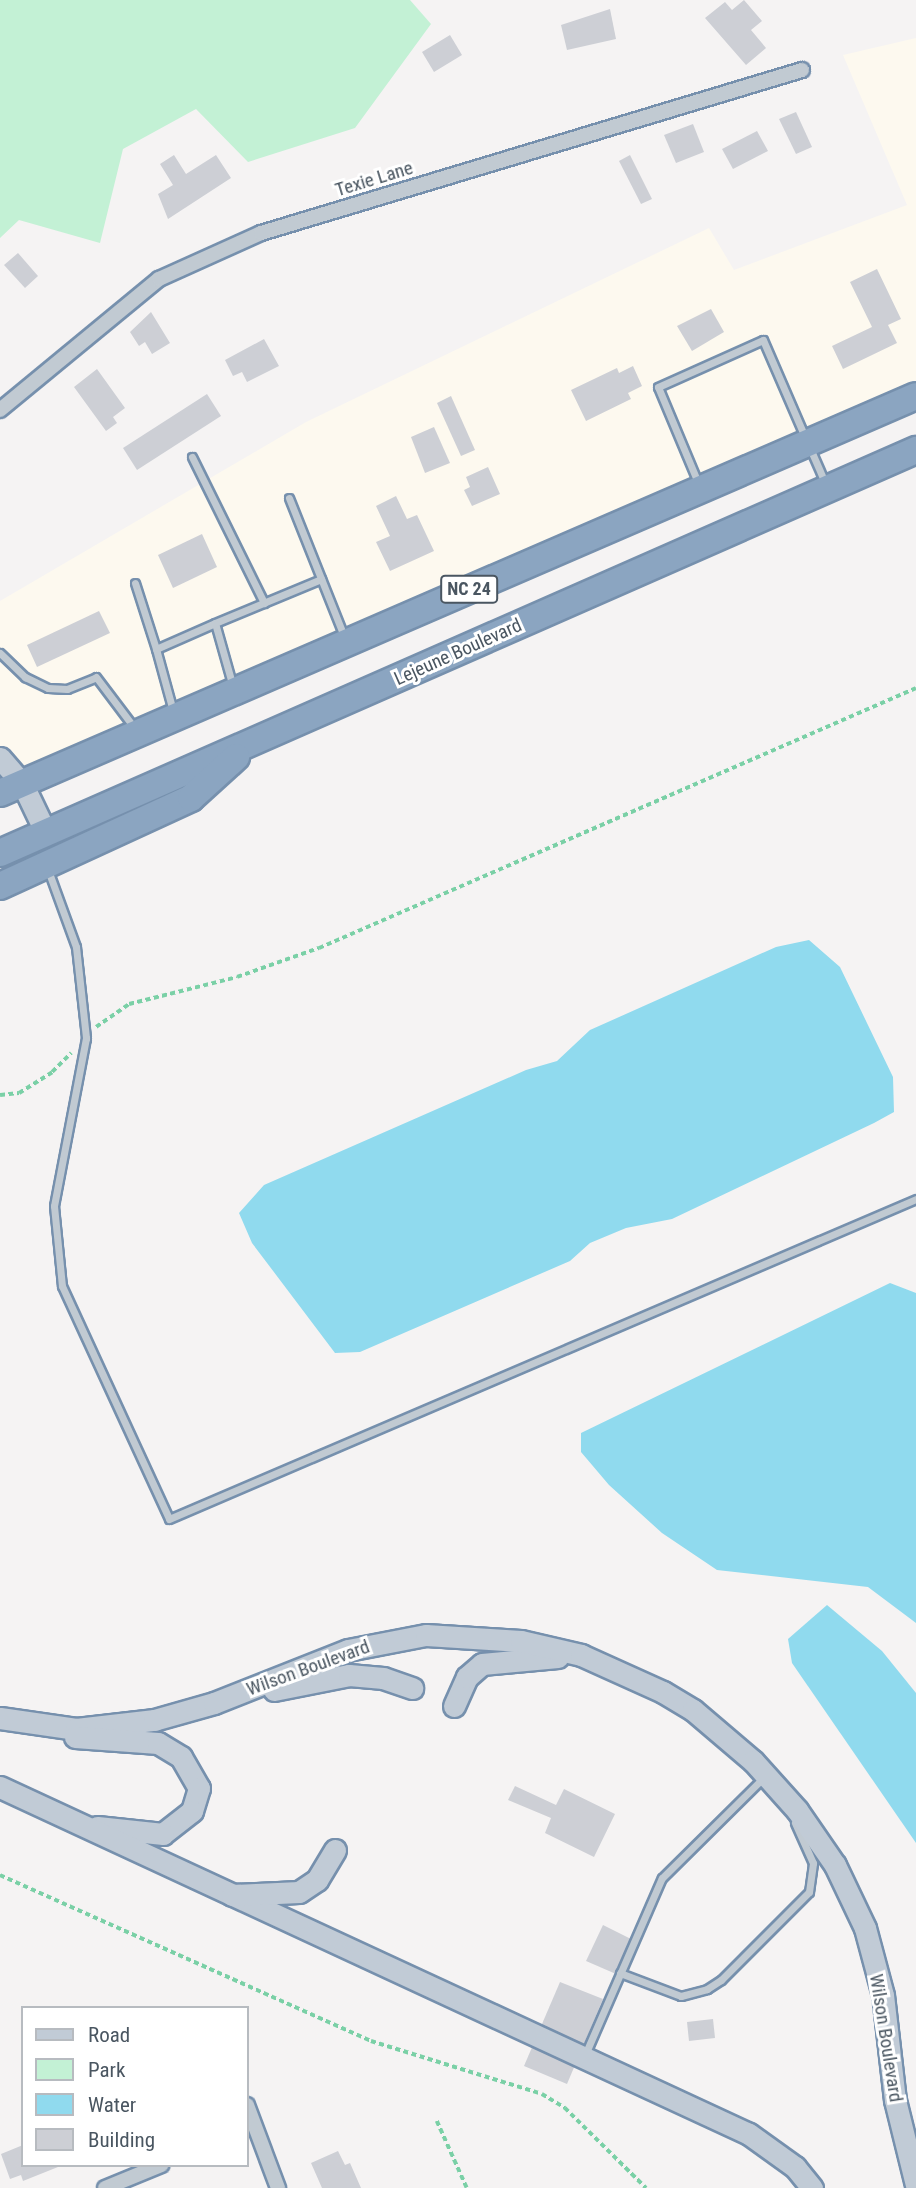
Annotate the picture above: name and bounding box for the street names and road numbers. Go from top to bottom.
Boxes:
street label: Texie Lane [332,156,416,202]
road number: NC 24 [439,574,499,604]
street label: Lejeune Boulevard [391,614,525,690]
street label: Wilson Boulevard [243,1635,373,1701]
street label: Wilson Boulevard [865,1972,907,2104]

